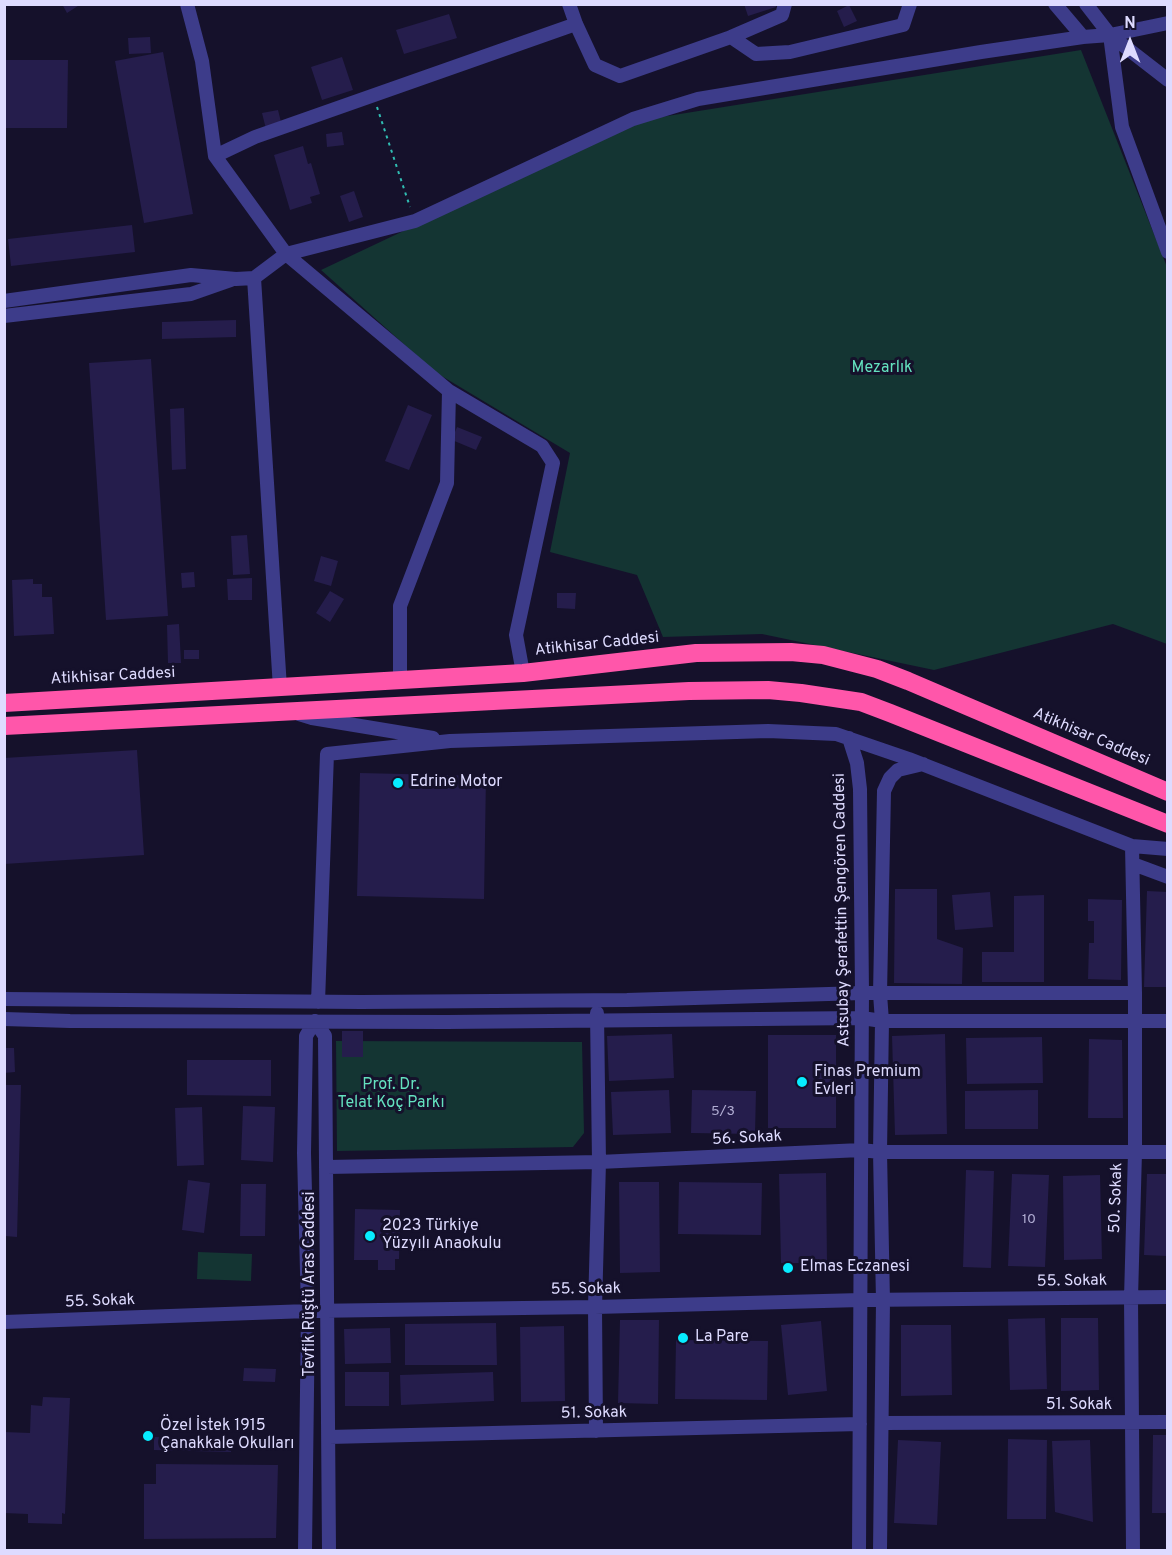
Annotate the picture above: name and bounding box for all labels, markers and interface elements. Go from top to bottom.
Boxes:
north arrow [1100,12,1160,72]
text: N [1124,14,1136,34]
park label: Mezarlık [852,359,912,379]
street label: Atikhisar Caddesi [534,629,660,661]
street label: Atikhisar Caddesi [50,664,176,690]
street label: Atikhisar Caddesi [1030,705,1152,771]
place label: Edrine Motor [410,773,502,793]
street label: Astsubay Şerafettin Şengören Caddesi [831,773,855,1047]
marker: Edrine Motor [391,776,405,790]
place label: Finas Premium Evleri [814,1063,921,1101]
marker: Finas Premium Evleri [795,1075,809,1089]
park label: Prof. Dr. Telat Koç Parkı [338,1076,444,1114]
house number: 5/3 [711,1104,735,1120]
street label: 56. Sokak [712,1128,782,1150]
street label: 50. Sokak [1106,1162,1128,1234]
street label: Tevfik Rüştü Aras Caddesi [301,1191,321,1377]
house number: 10 [1022,1212,1036,1228]
place label: 2023 Türkiye Yüzyılı Anaokulu [382,1217,502,1255]
marker: 2023 Türkiye Yüzyılı Anaokulu [363,1229,377,1243]
place label: Elmas Eczanesi [800,1258,910,1278]
marker: Elmas Eczanesi [781,1261,795,1275]
street label: 55. Sokak [1037,1272,1107,1292]
street label: 55. Sokak [551,1280,621,1300]
street label: 55. Sokak [64,1291,136,1313]
place label: La Pare [695,1328,749,1348]
marker: La Pare [676,1331,690,1345]
street label: 51. Sokak [1046,1396,1112,1416]
street label: 51. Sokak [561,1404,627,1424]
place label: Özel İstek 1915 Çanakkale Okulları [160,1417,294,1455]
marker: Özel İstek 1915 Çanakkale Okulları [141,1429,155,1443]

